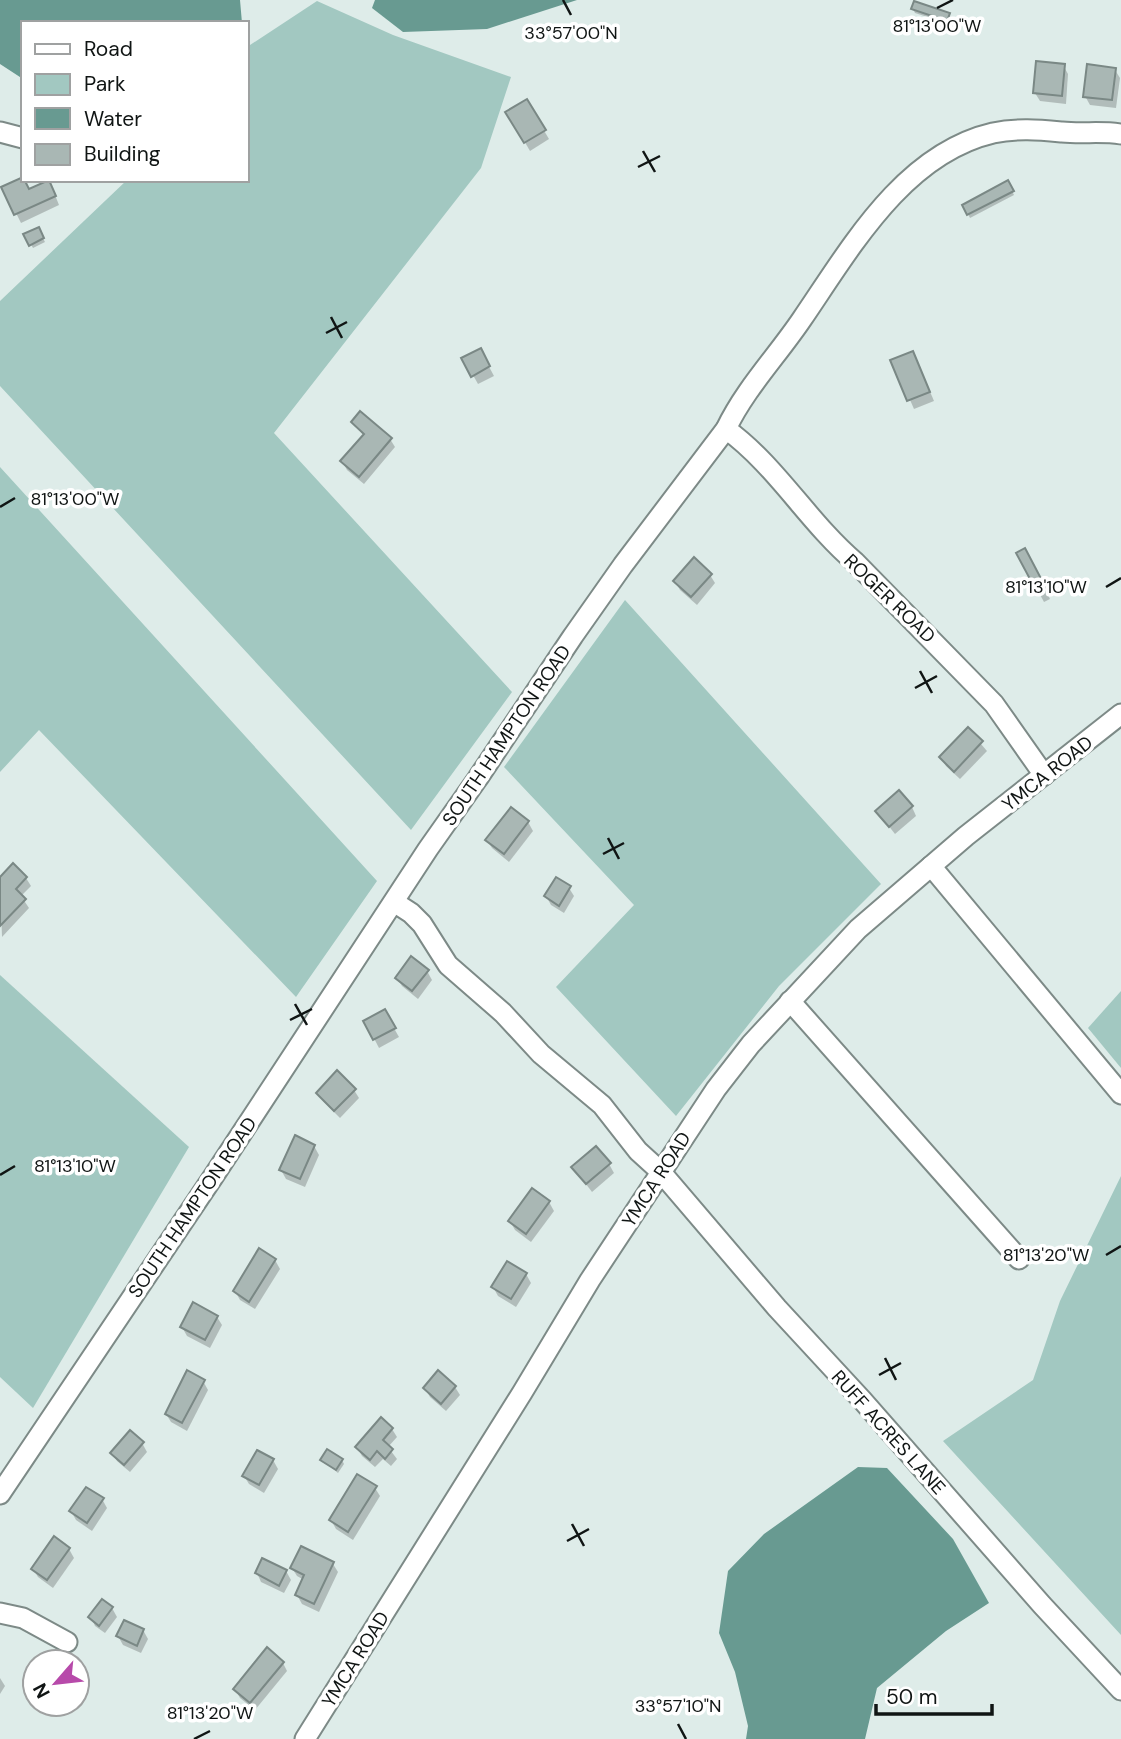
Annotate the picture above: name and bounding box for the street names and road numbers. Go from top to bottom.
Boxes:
street label: ROGER ROAD [838,548,941,648]
street label: SOUTH HAMPTON ROAD [437,640,576,831]
street label: YMCA ROAD [997,730,1098,817]
street label: SOUTH HAMPTON ROAD [123,1112,262,1303]
street label: YMCA ROAD [616,1127,697,1232]
street label: RUFF ACRES LANE [826,1365,951,1500]
street label: YMCA ROAD [316,1607,395,1712]

